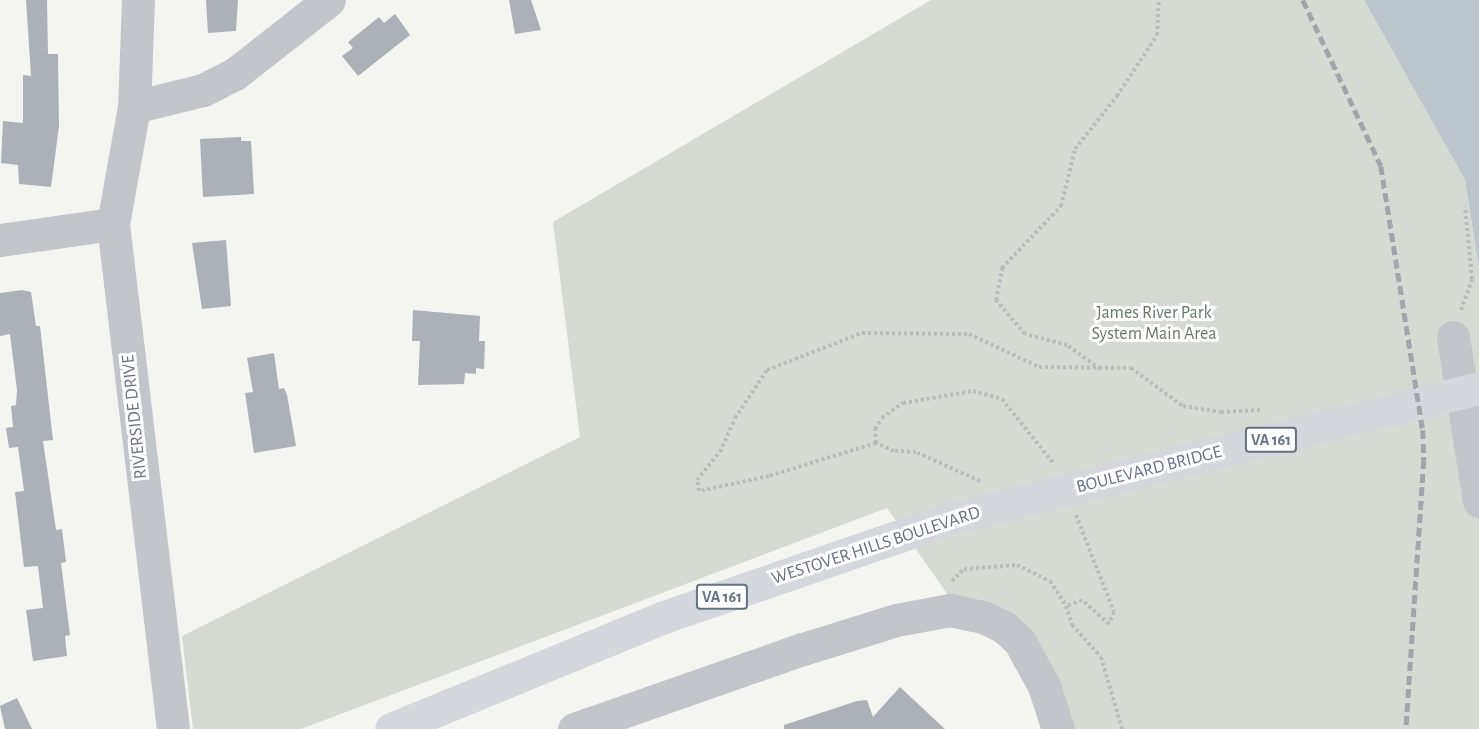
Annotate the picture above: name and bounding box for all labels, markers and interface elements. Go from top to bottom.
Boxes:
park label: James River Park System Main Area [1091,303,1217,346]
street label: RIVERSIDE DRIVE [118,354,152,480]
road number: VA 161 [1244,427,1298,453]
street label: BOULEVARD BRIDGE [1074,442,1224,498]
street label: WESTOVER HILLS BOULEVARD [769,502,983,590]
road number: VA 161 [695,584,749,610]

